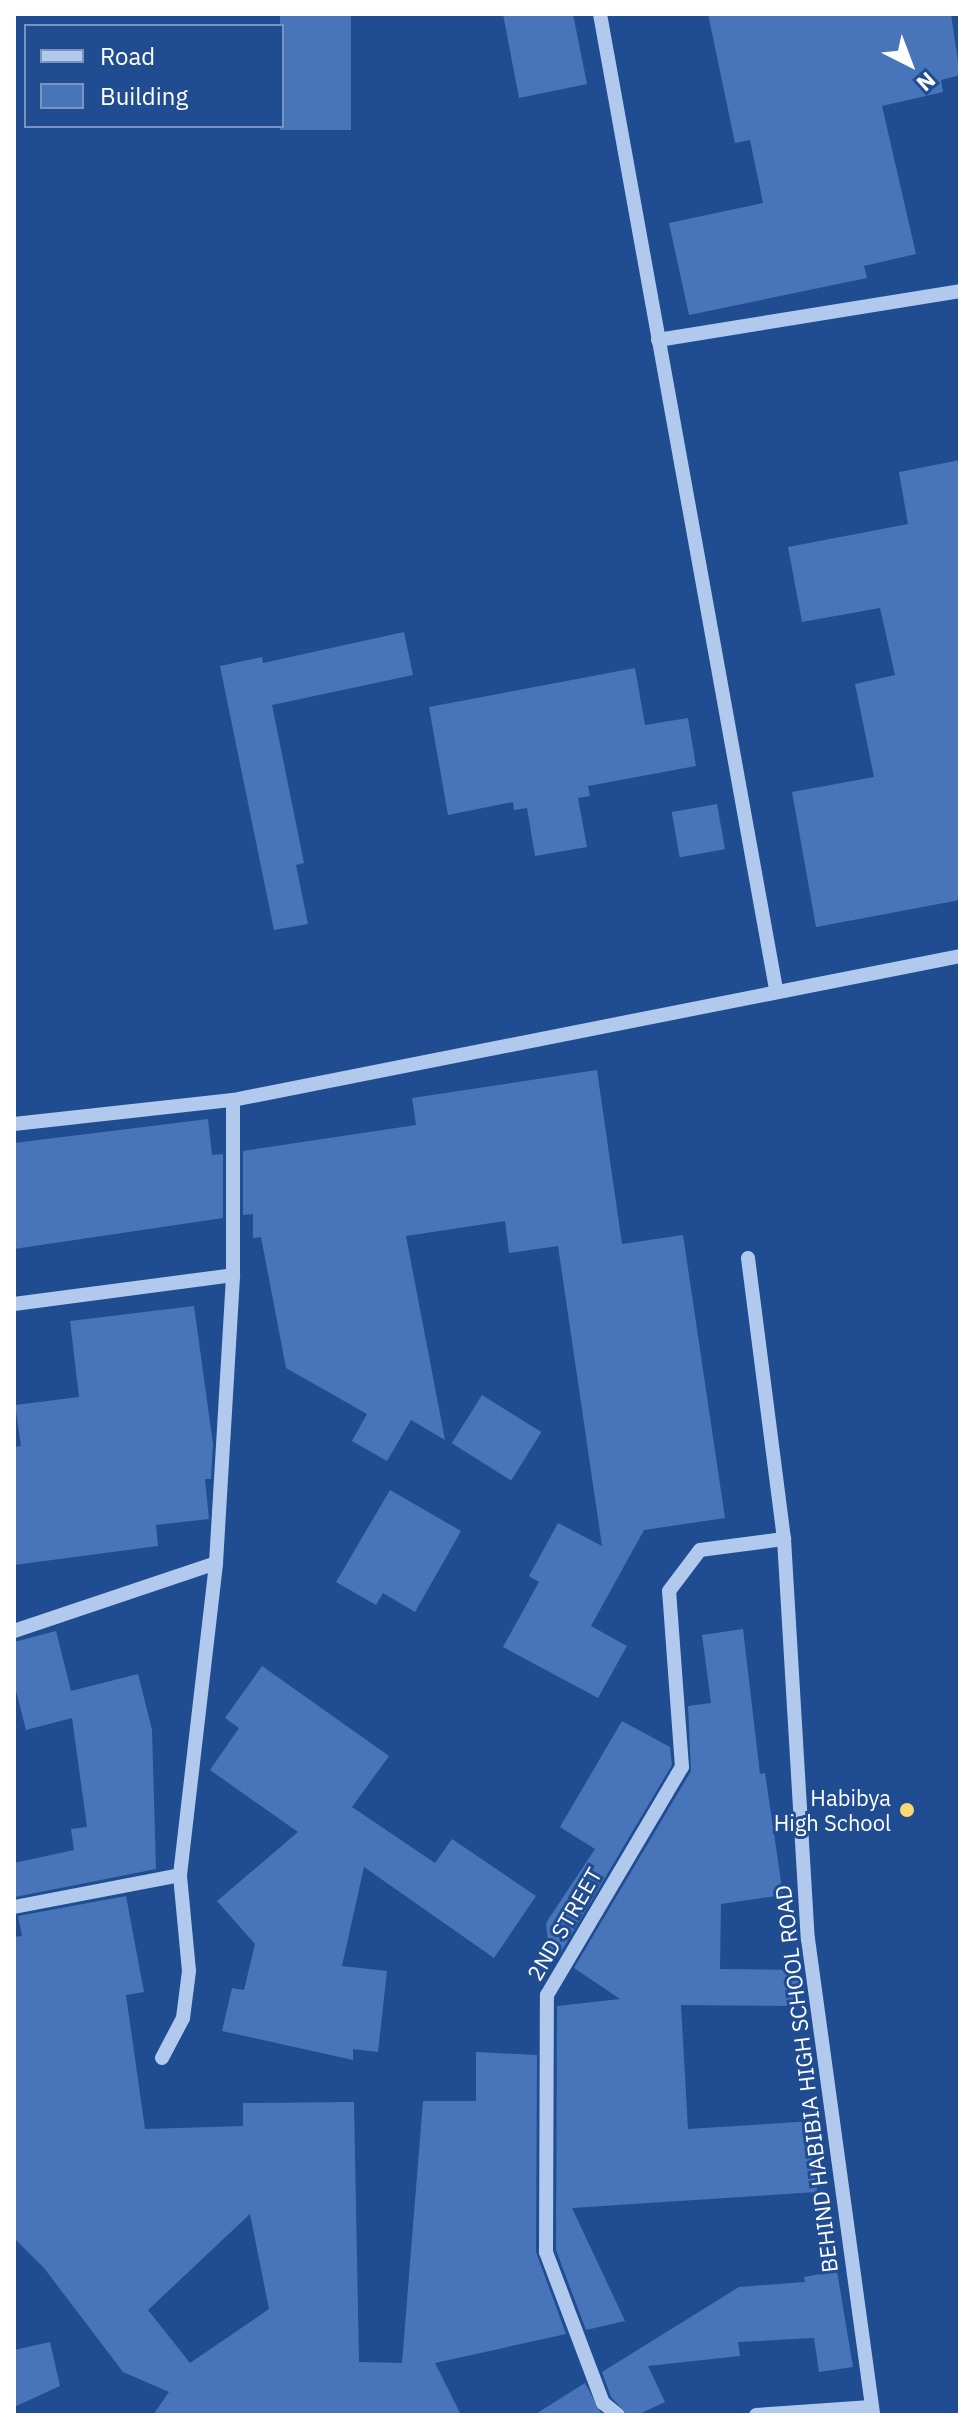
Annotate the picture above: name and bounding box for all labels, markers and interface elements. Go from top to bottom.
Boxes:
legend [24,24,284,128]
north arrow [870,24,950,104]
text: Road [100,40,155,72]
text: N [911,66,942,98]
text: Building [100,80,188,112]
place label: Habibya High School [774,1784,891,1836]
marker: Habibya High School [898,1801,916,1819]
street label: 2ND STREET [521,1863,607,1985]
street label: BEHIND HABIBIA HIGH SCHOOL ROAD [769,1884,843,2274]

